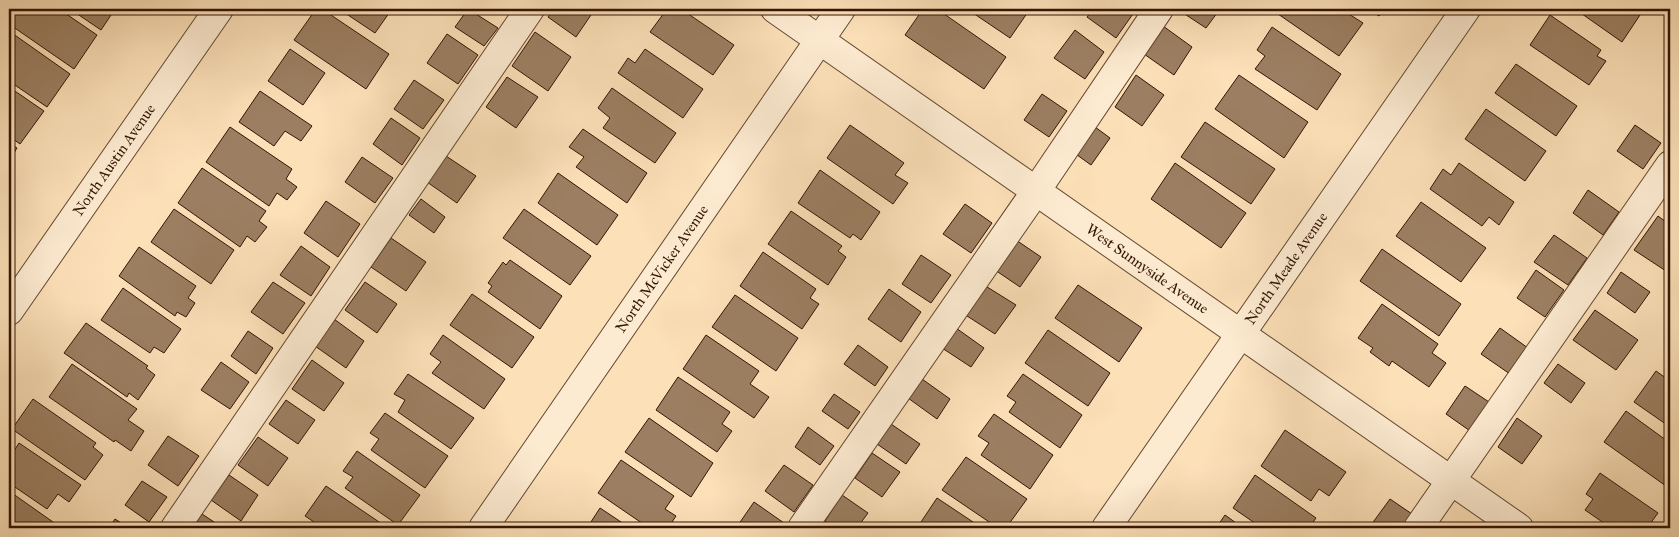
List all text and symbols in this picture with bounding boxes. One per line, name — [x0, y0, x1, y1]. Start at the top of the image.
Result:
street label: North Austin Avenue — [69, 101, 159, 219]
street label: North McVicker Avenue — [612, 201, 712, 336]
street label: North Meade Avenue — [1241, 209, 1331, 328]
street label: West Sunnyside Avenue — [1083, 220, 1212, 318]

